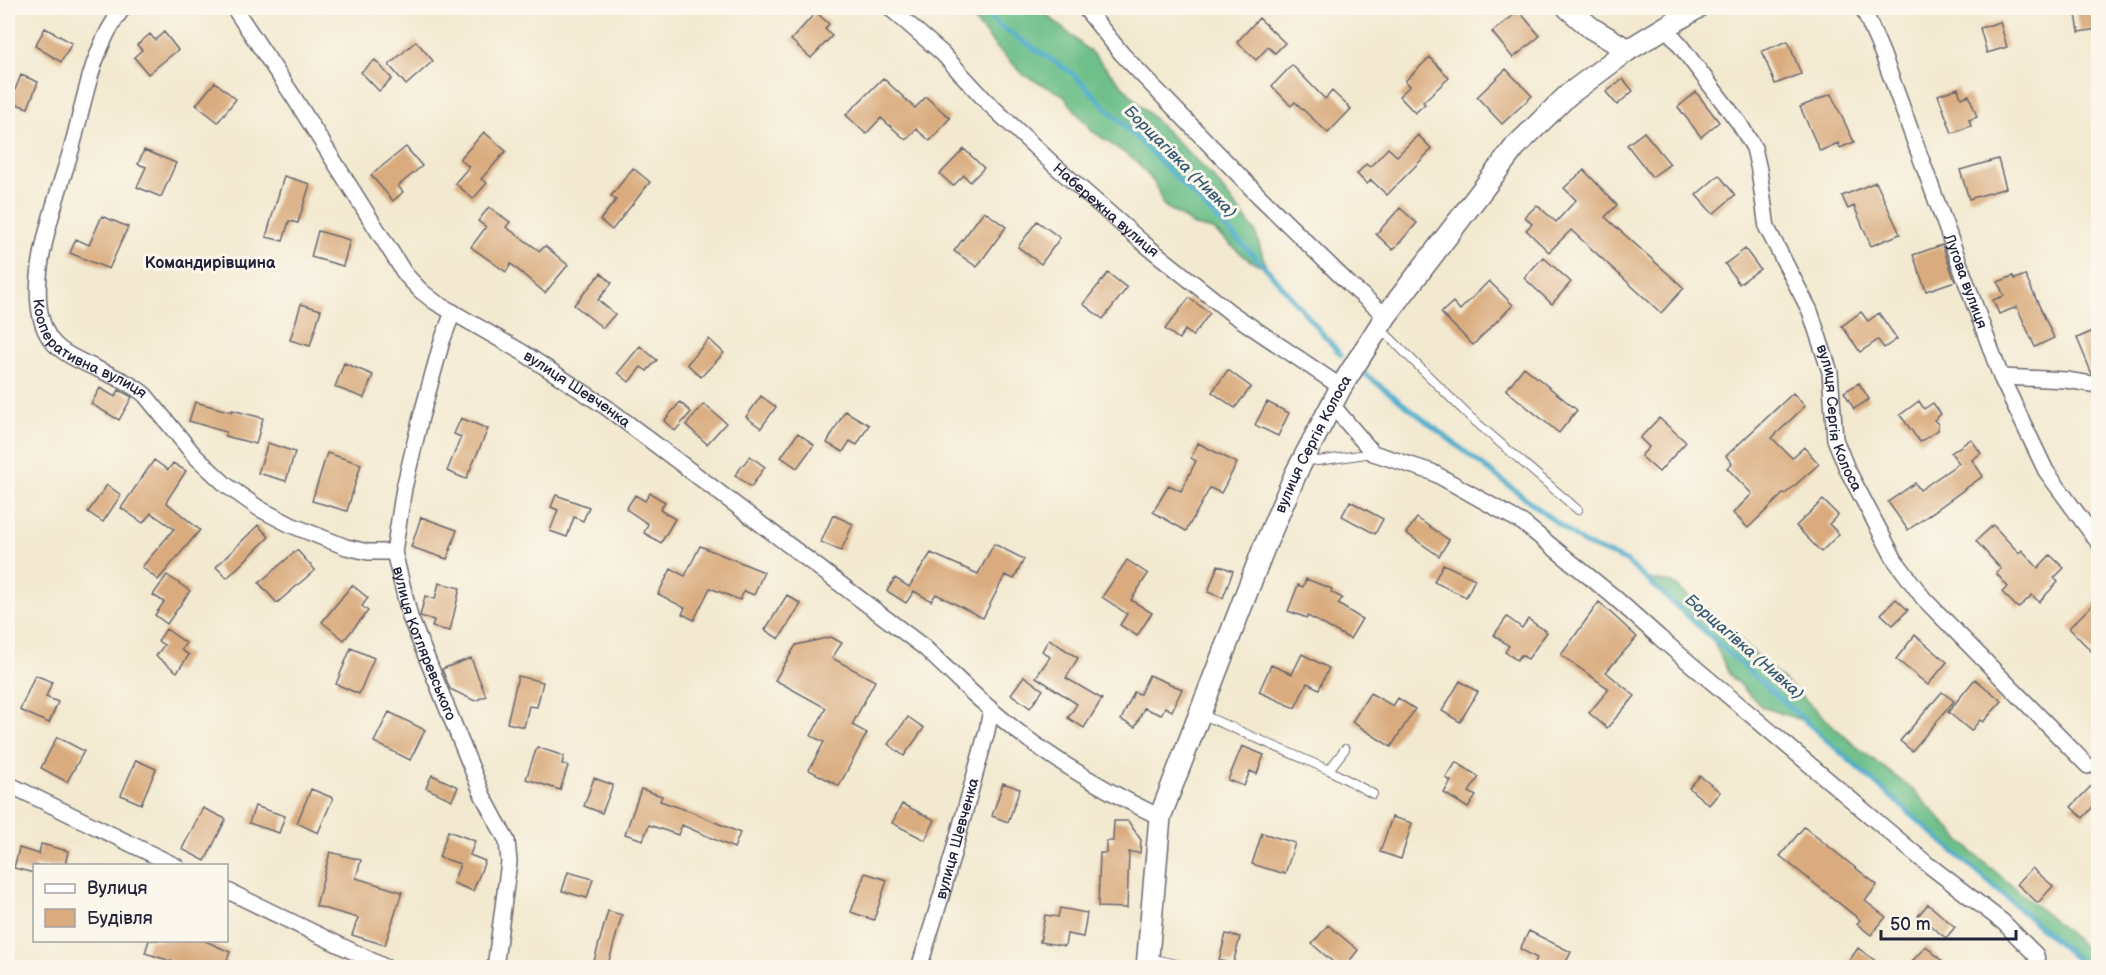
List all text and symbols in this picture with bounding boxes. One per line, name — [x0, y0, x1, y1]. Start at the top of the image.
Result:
water label: Борщагівка (Нивка) — [1120, 102, 1240, 222]
street label: Набережна вулиця — [1049, 159, 1163, 261]
street label: Лугова вулиця — [1940, 230, 1992, 331]
district label: Командирівщина — [145, 254, 276, 273]
street label: Кооперативна вулиця — [29, 298, 151, 402]
street label: вулиця Сергія Колоса — [1812, 342, 1867, 495]
street label: вулиця Шевченка — [520, 346, 634, 432]
street label: вулиця Сергія Колоса — [1271, 371, 1356, 516]
street label: вулиця Котляревського — [388, 564, 461, 723]
water label: Борщагівка (Нивка) — [1681, 590, 1807, 704]
street label: вулиця Шевченка — [931, 776, 983, 901]
legend — [33, 864, 228, 942]
text: Вулиця — [87, 878, 148, 899]
scale bar — [1881, 903, 2016, 941]
text: Будівля — [87, 908, 153, 929]
text: 50 m — [1890, 914, 1931, 935]

